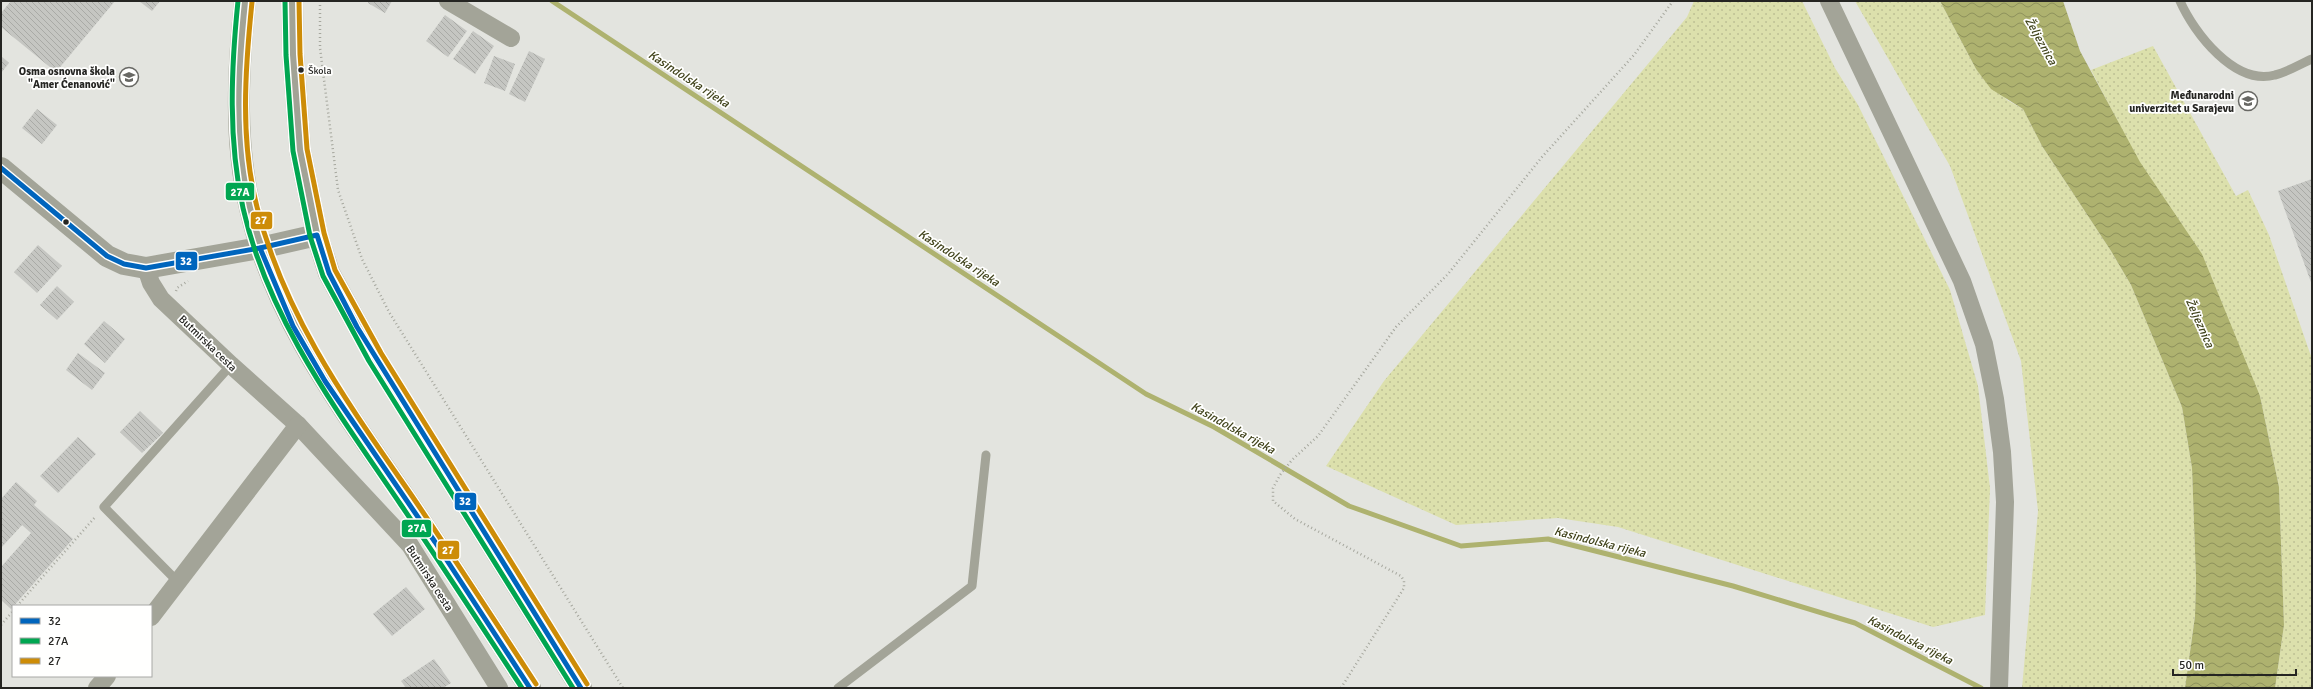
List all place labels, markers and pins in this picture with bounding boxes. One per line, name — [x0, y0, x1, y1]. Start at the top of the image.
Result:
place label: Škola — [308, 64, 332, 77]
place label: Osma osnovna škola "Amer Ćenanović" — [19, 65, 115, 91]
marker: Škola — [296, 65, 306, 75]
school or university icon: Osma osnovna škola "Amer Ćenanović" — [118, 66, 140, 88]
place label: Međunarodni univerzitet u Sarajevu — [2129, 89, 2234, 115]
school or university icon: Međunarodni univerzitet u Sarajevu — [2237, 90, 2259, 112]
unlabelled marker — [61, 217, 71, 227]

